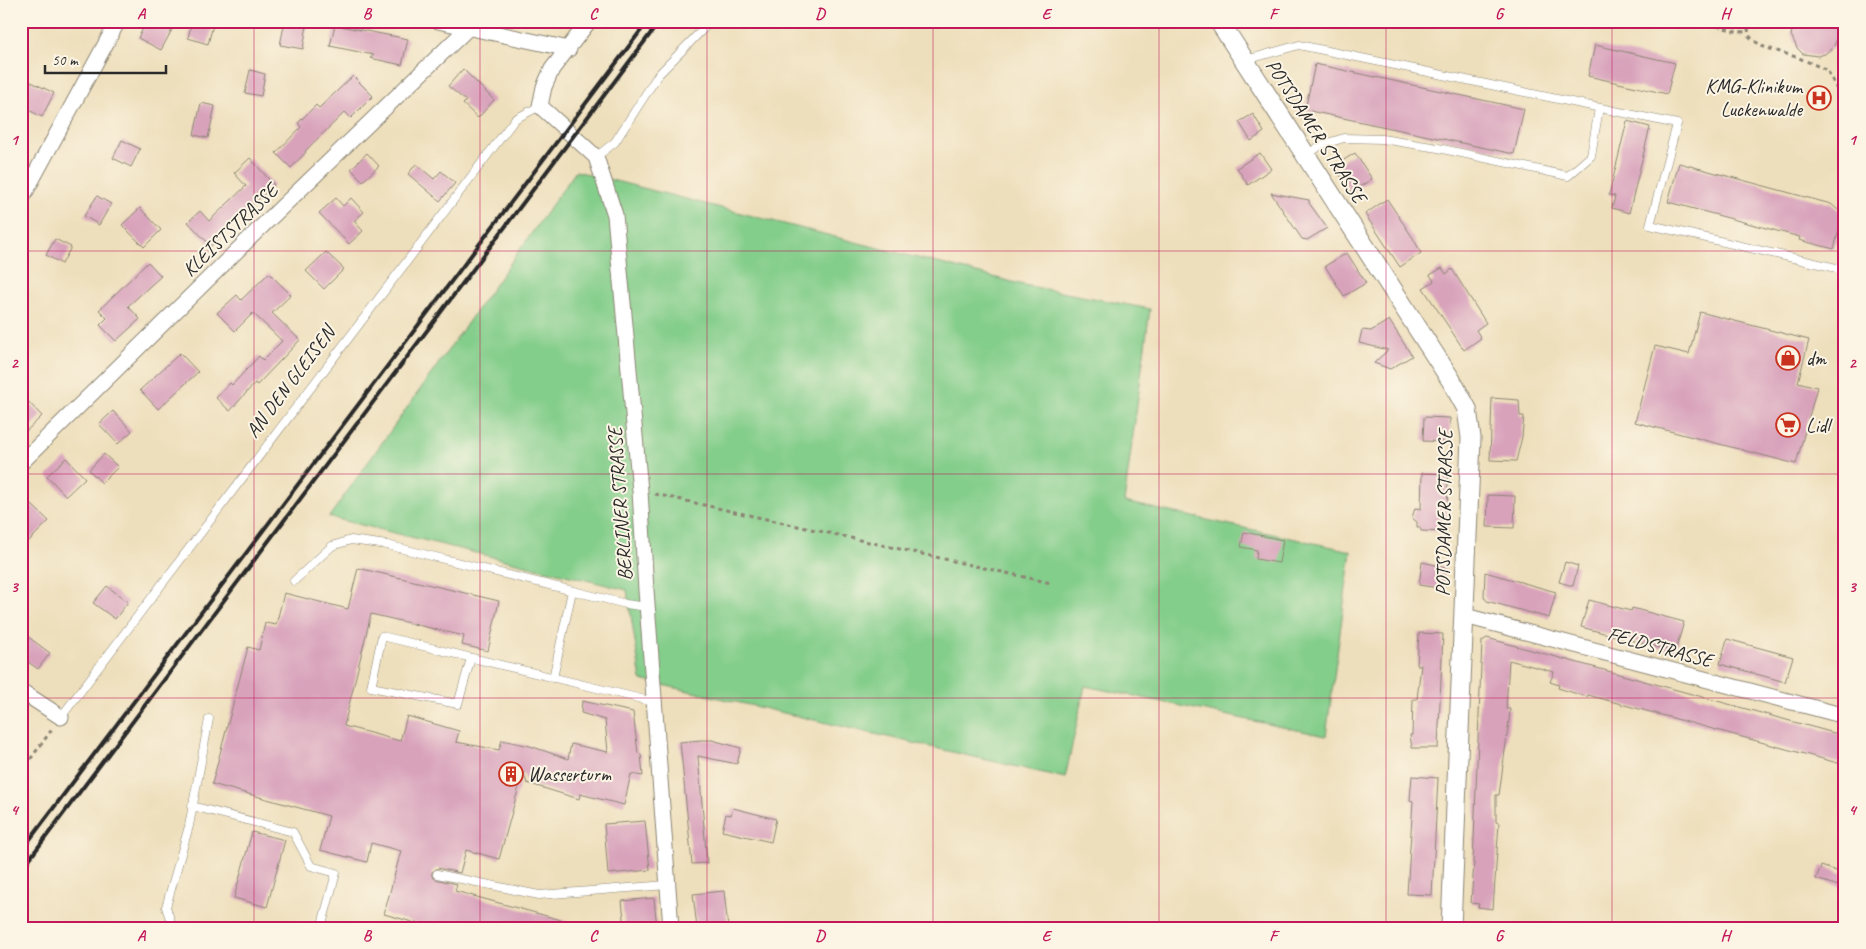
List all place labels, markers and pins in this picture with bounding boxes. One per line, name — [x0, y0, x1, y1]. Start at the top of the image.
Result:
place label: KMG-Klinikum Luckenwalde — [1705, 74, 1804, 122]
hospital icon: KMG-Klinikum Luckenwalde — [1806, 85, 1832, 111]
shop icon: dm — [1775, 345, 1801, 371]
place label: dm — [1806, 346, 1828, 371]
supermarket icon: Lidl — [1775, 412, 1801, 438]
place label: Lidl — [1806, 413, 1833, 438]
building icon: Wasserturm — [498, 761, 524, 787]
place label: Wasserturm — [528, 762, 612, 787]

